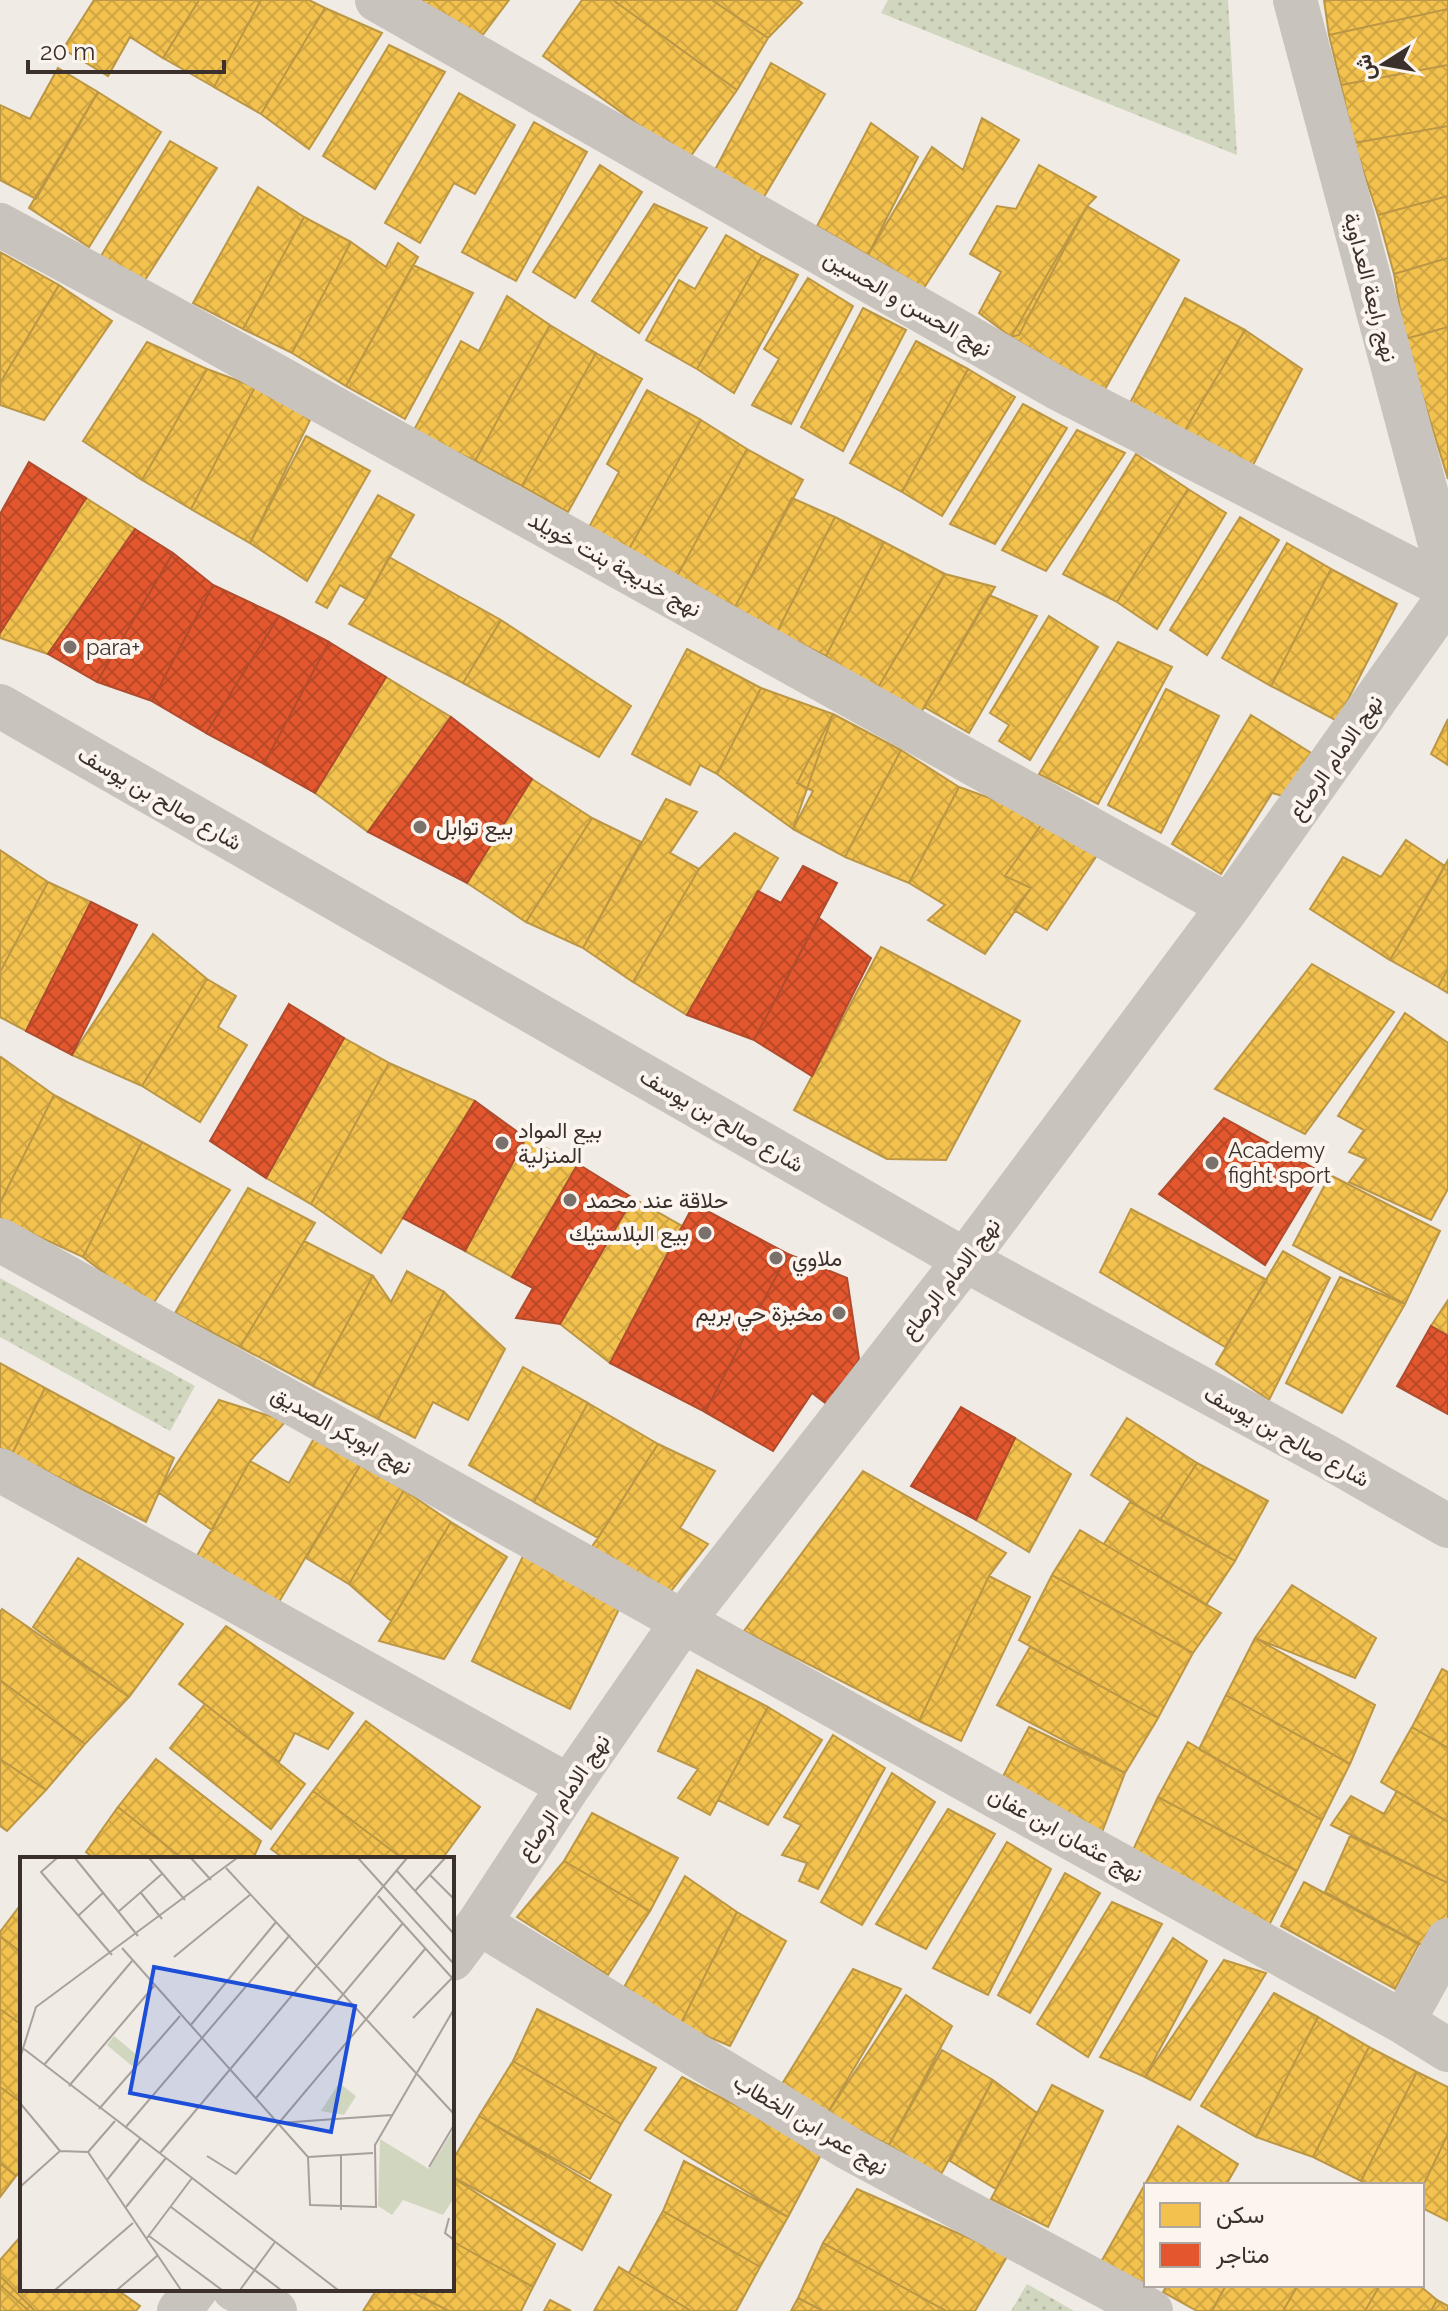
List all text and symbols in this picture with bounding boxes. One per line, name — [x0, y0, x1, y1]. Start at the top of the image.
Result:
scale bar — [28, 24, 224, 74]
north arrow — [1344, 24, 1424, 104]
text: 20 m — [40, 37, 95, 66]
text: ش — [1349, 52, 1381, 83]
street label: نهج رابعة العداوية — [1337, 209, 1403, 365]
street label: نهج الحسن و الحسين — [818, 244, 997, 363]
street label: نهج خديجة بنت خويلد — [523, 506, 706, 624]
place label: para+ — [86, 634, 140, 660]
marker: para+ — [61, 638, 79, 656]
street label: نهج الامام الرصاع — [1282, 689, 1389, 826]
street label: شارع صالح بن يوسف — [73, 741, 246, 857]
place label: بيع توابل — [436, 814, 513, 842]
marker: بيع توابل — [411, 818, 429, 836]
street label: شارع صالح بن يوسف — [635, 1063, 808, 1179]
place label: بيع المواد المنزلية — [518, 1117, 602, 1169]
marker: بيع المواد المنزلية — [493, 1134, 511, 1152]
place label: Academy fight sport — [1228, 1137, 1331, 1188]
marker: Academy fight sport — [1203, 1154, 1221, 1172]
place label: حلاقة عند محمد — [586, 1187, 728, 1213]
marker: حلاقة عند محمد — [561, 1191, 579, 1209]
street label: نهج الامام الرصاع — [895, 1212, 1007, 1345]
place label: بيع البلاستيك — [569, 1220, 689, 1248]
marker: بيع البلاستيك — [696, 1224, 714, 1242]
place label: ملاوي — [792, 1245, 842, 1277]
marker: ملاوي — [767, 1249, 785, 1267]
place label: مخبزة حي بريم — [696, 1300, 823, 1332]
marker: مخبزة حي بريم — [830, 1304, 848, 1322]
street label: شارع صالح بن يوسف — [1199, 1380, 1374, 1494]
street label: نهج ابوبكر الصديق — [266, 1381, 417, 1481]
street label: نهج الامام الرصاع — [511, 1729, 616, 1866]
street label: نهج عثمان ابن عفان — [983, 1781, 1148, 1889]
inset map — [20, 1857, 454, 2291]
street label: نهج عمر ابن الخطاب — [728, 2068, 893, 2182]
legend — [1144, 2183, 1424, 2287]
text: سكن — [1216, 2200, 1265, 2229]
text: متاجر — [1215, 2240, 1270, 2270]

